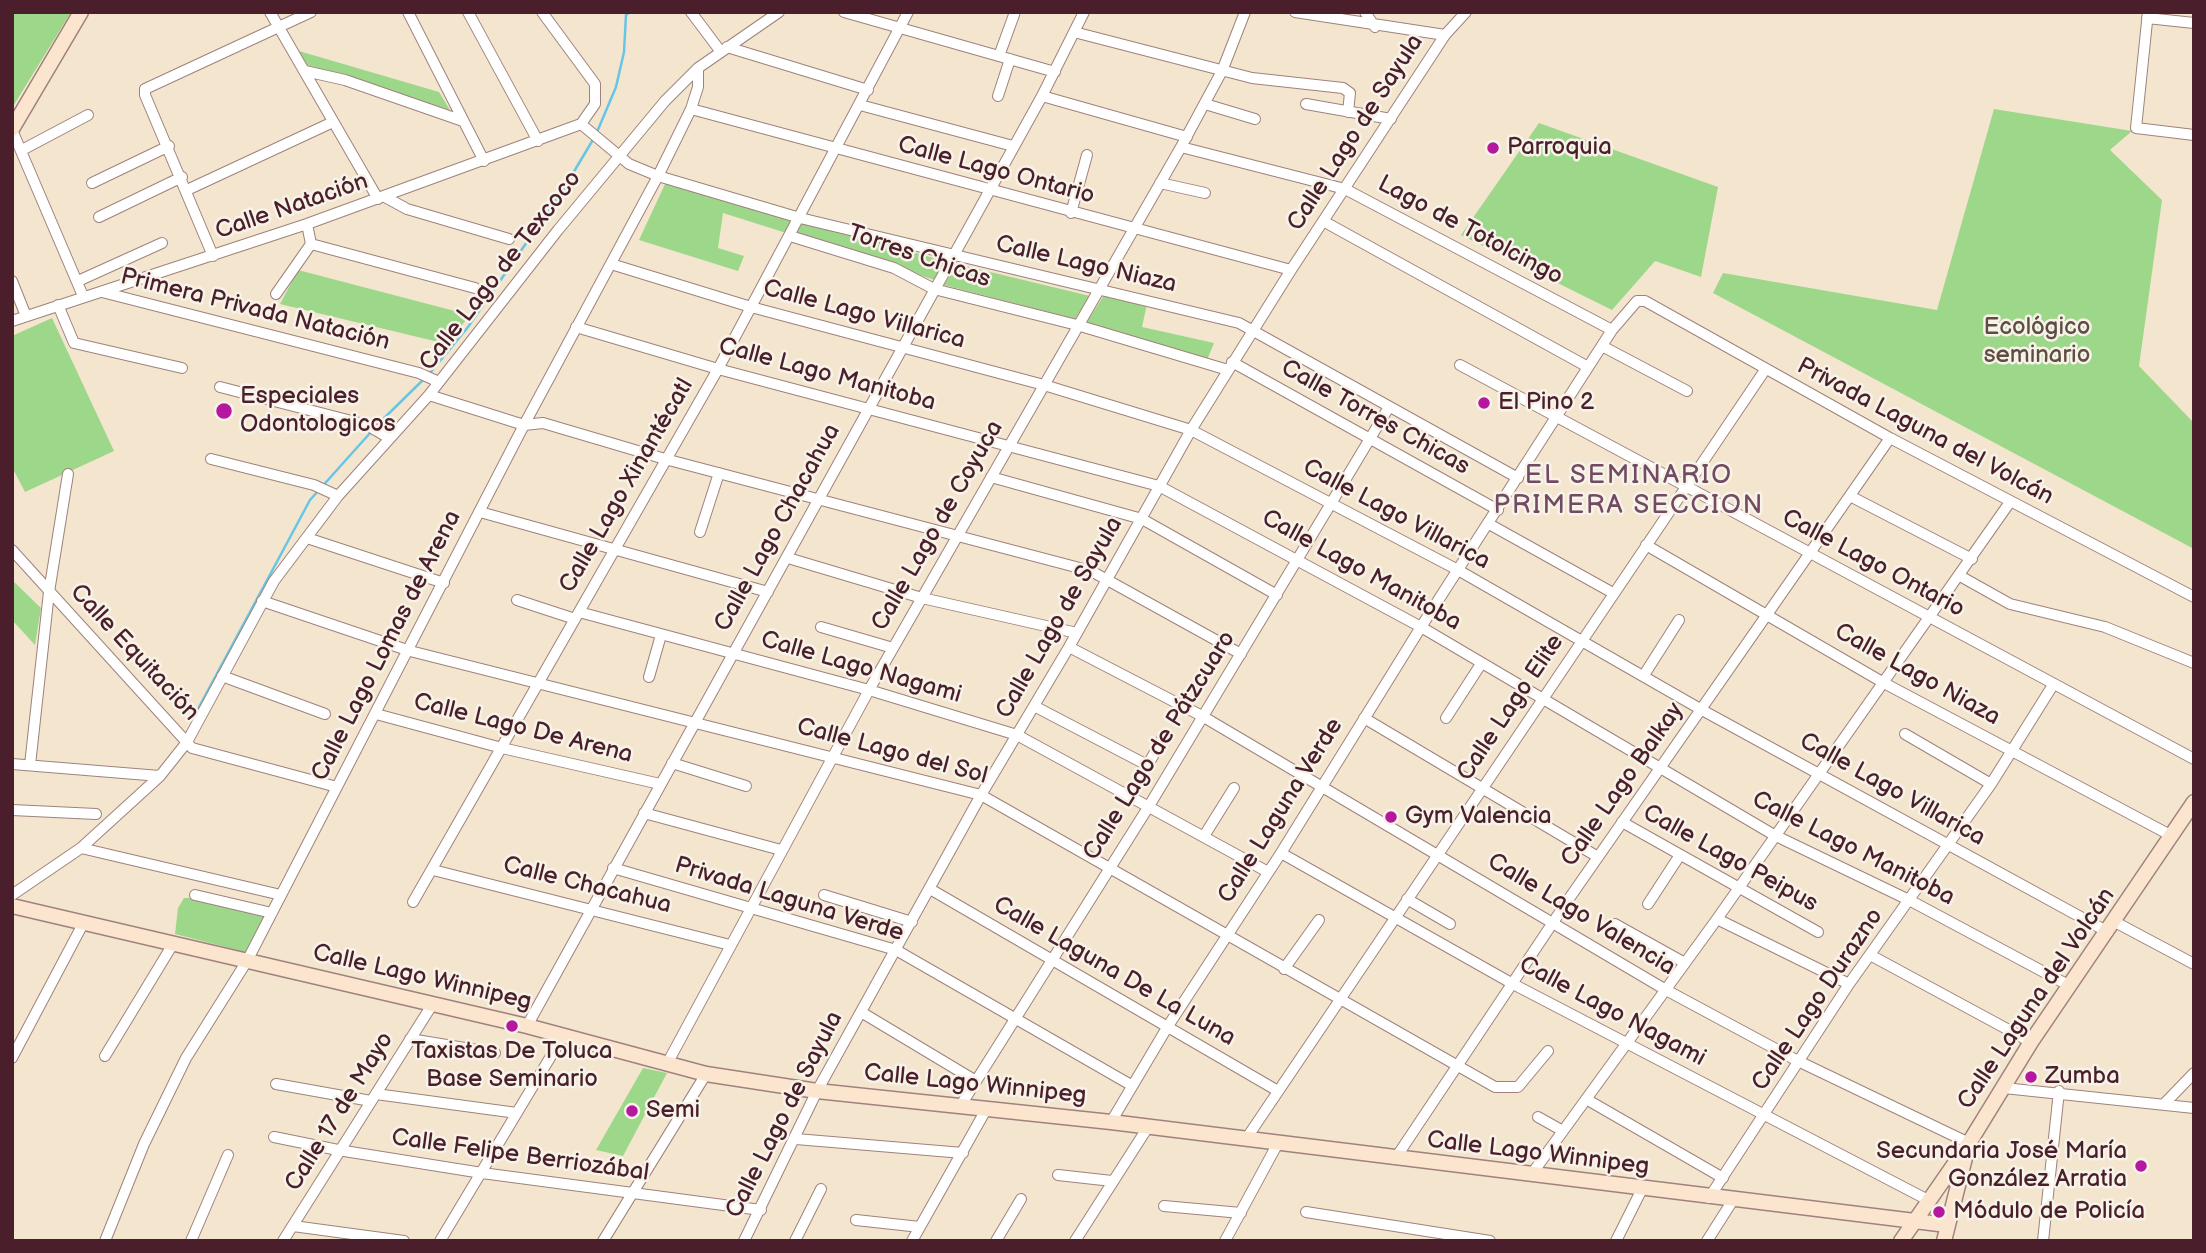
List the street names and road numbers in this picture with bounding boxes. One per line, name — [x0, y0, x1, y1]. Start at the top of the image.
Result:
street label: Calle Lago de Sayula — [1282, 29, 1430, 237]
street label: Calle Lago Ontario — [894, 131, 1098, 211]
street label: Calle Lago de Texcoco — [414, 165, 588, 377]
street label: Calle Natación — [212, 167, 372, 247]
street label: Lago de Totolcingo — [1373, 170, 1567, 292]
street label: Torres Chicas — [844, 219, 994, 295]
street label: Calle Lago Niaza — [993, 230, 1179, 300]
street label: Primera Privada Natación — [117, 263, 393, 357]
street label: Calle Lago Villarica — [760, 274, 968, 356]
street label: Calle Lago Manitoba — [715, 332, 939, 418]
street label: Privada Laguna del Volcán — [1792, 352, 2058, 512]
street label: Calle Torres Chicas — [1276, 354, 1474, 482]
street label: Calle Lago Xinantécatl — [554, 374, 700, 598]
street label: Calle Lago de Coyuca — [866, 416, 1010, 636]
street label: Calle Lago Chacahua — [709, 419, 847, 637]
street label: Calle Lago Villarica — [1298, 454, 1494, 576]
street label: Calle Lago Manitoba — [1256, 504, 1466, 638]
street label: Calle Lago Ontario — [1777, 504, 1969, 624]
street label: Calle Lago Lomas de Arena — [306, 506, 468, 786]
street label: Calle Lago de Sayula — [990, 512, 1130, 724]
street label: Calle Equitación — [63, 579, 205, 727]
street label: Calle Lago Niaza — [1829, 618, 2005, 732]
street label: Calle Lago Nagami — [757, 626, 965, 710]
street label: Calle Lago de Pátzcuaro — [1078, 626, 1242, 866]
street label: Calle Lago Elite — [1451, 629, 1571, 787]
street label: Calle Lago De Arena — [411, 688, 635, 770]
street label: Calle Lago Balkay — [1556, 697, 1690, 873]
street label: Calle Lago del Sol — [794, 713, 990, 791]
street label: Calle Laguna Verde — [1212, 713, 1350, 909]
street label: Calle Lago Villarica — [1794, 727, 1990, 853]
street label: Calle Lago Manitoba — [1747, 785, 1959, 913]
street label: Calle Lago Peipus — [1638, 799, 1822, 919]
street label: Calle Lago Valencia — [1482, 848, 1680, 982]
street label: Calle Chacahua — [500, 851, 674, 921]
street label: Privada Laguna Verde — [671, 851, 907, 949]
street label: Calle Laguna del Volcán — [1952, 883, 2122, 1115]
street label: Calle Laguna De La Luna — [988, 891, 1240, 1053]
street label: Calle Lago Durazno — [1746, 903, 1890, 1097]
street label: Calle Lago Winnipeg — [310, 939, 534, 1017]
street label: Calle Lago Nagami — [1514, 951, 1710, 1073]
street label: Calle Lago de Sayula — [720, 1007, 850, 1223]
street label: Calle 17 de Mayo — [280, 1027, 400, 1197]
street label: Calle Lago Winnipeg — [862, 1059, 1088, 1111]
street label: Calle Felipe Berriozábal — [389, 1124, 651, 1188]
street label: Calle Lago Winnipeg — [1425, 1126, 1651, 1182]

